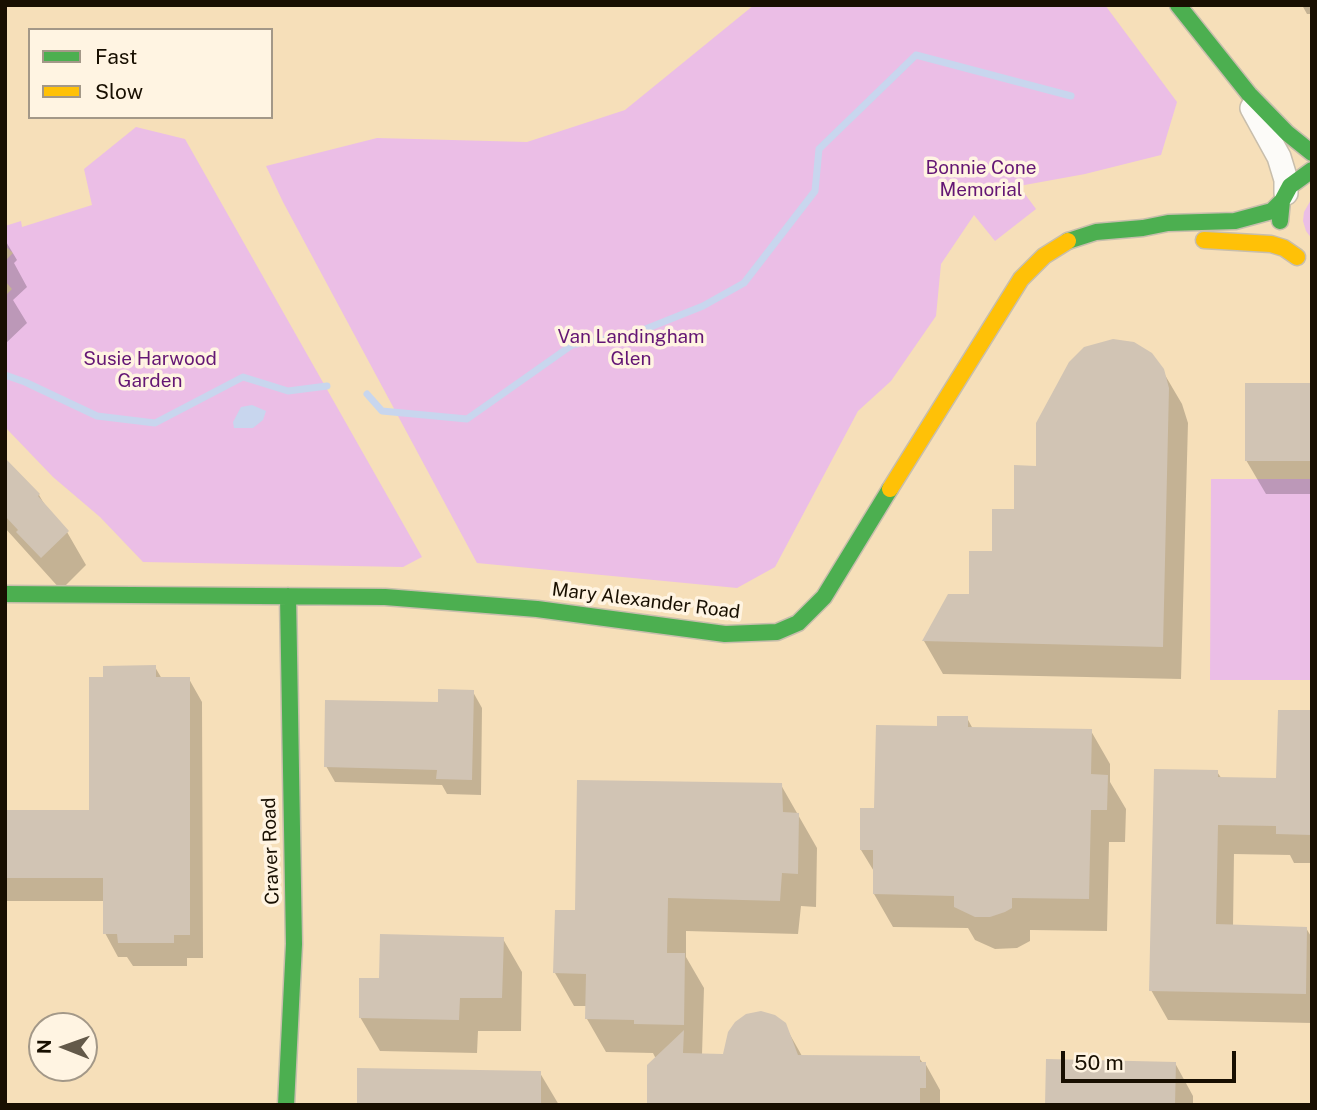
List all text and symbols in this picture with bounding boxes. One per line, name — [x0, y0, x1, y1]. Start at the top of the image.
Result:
legend — [28, 28, 273, 119]
text: Fast — [95, 44, 137, 69]
text: Slow — [95, 79, 143, 104]
park label: Bonnie Cone Memorial — [925, 157, 1037, 201]
park label: Van Landingham Glen — [557, 326, 705, 370]
park label: Susie Harwood Garden — [83, 348, 217, 392]
street label: Mary Alexander Road — [551, 578, 741, 624]
street label: Craver Road — [258, 797, 284, 905]
north arrow — [28, 1012, 98, 1082]
scale bar — [1065, 1036, 1240, 1080]
text: N — [33, 1039, 55, 1054]
text: 50 m — [1074, 1050, 1124, 1075]

